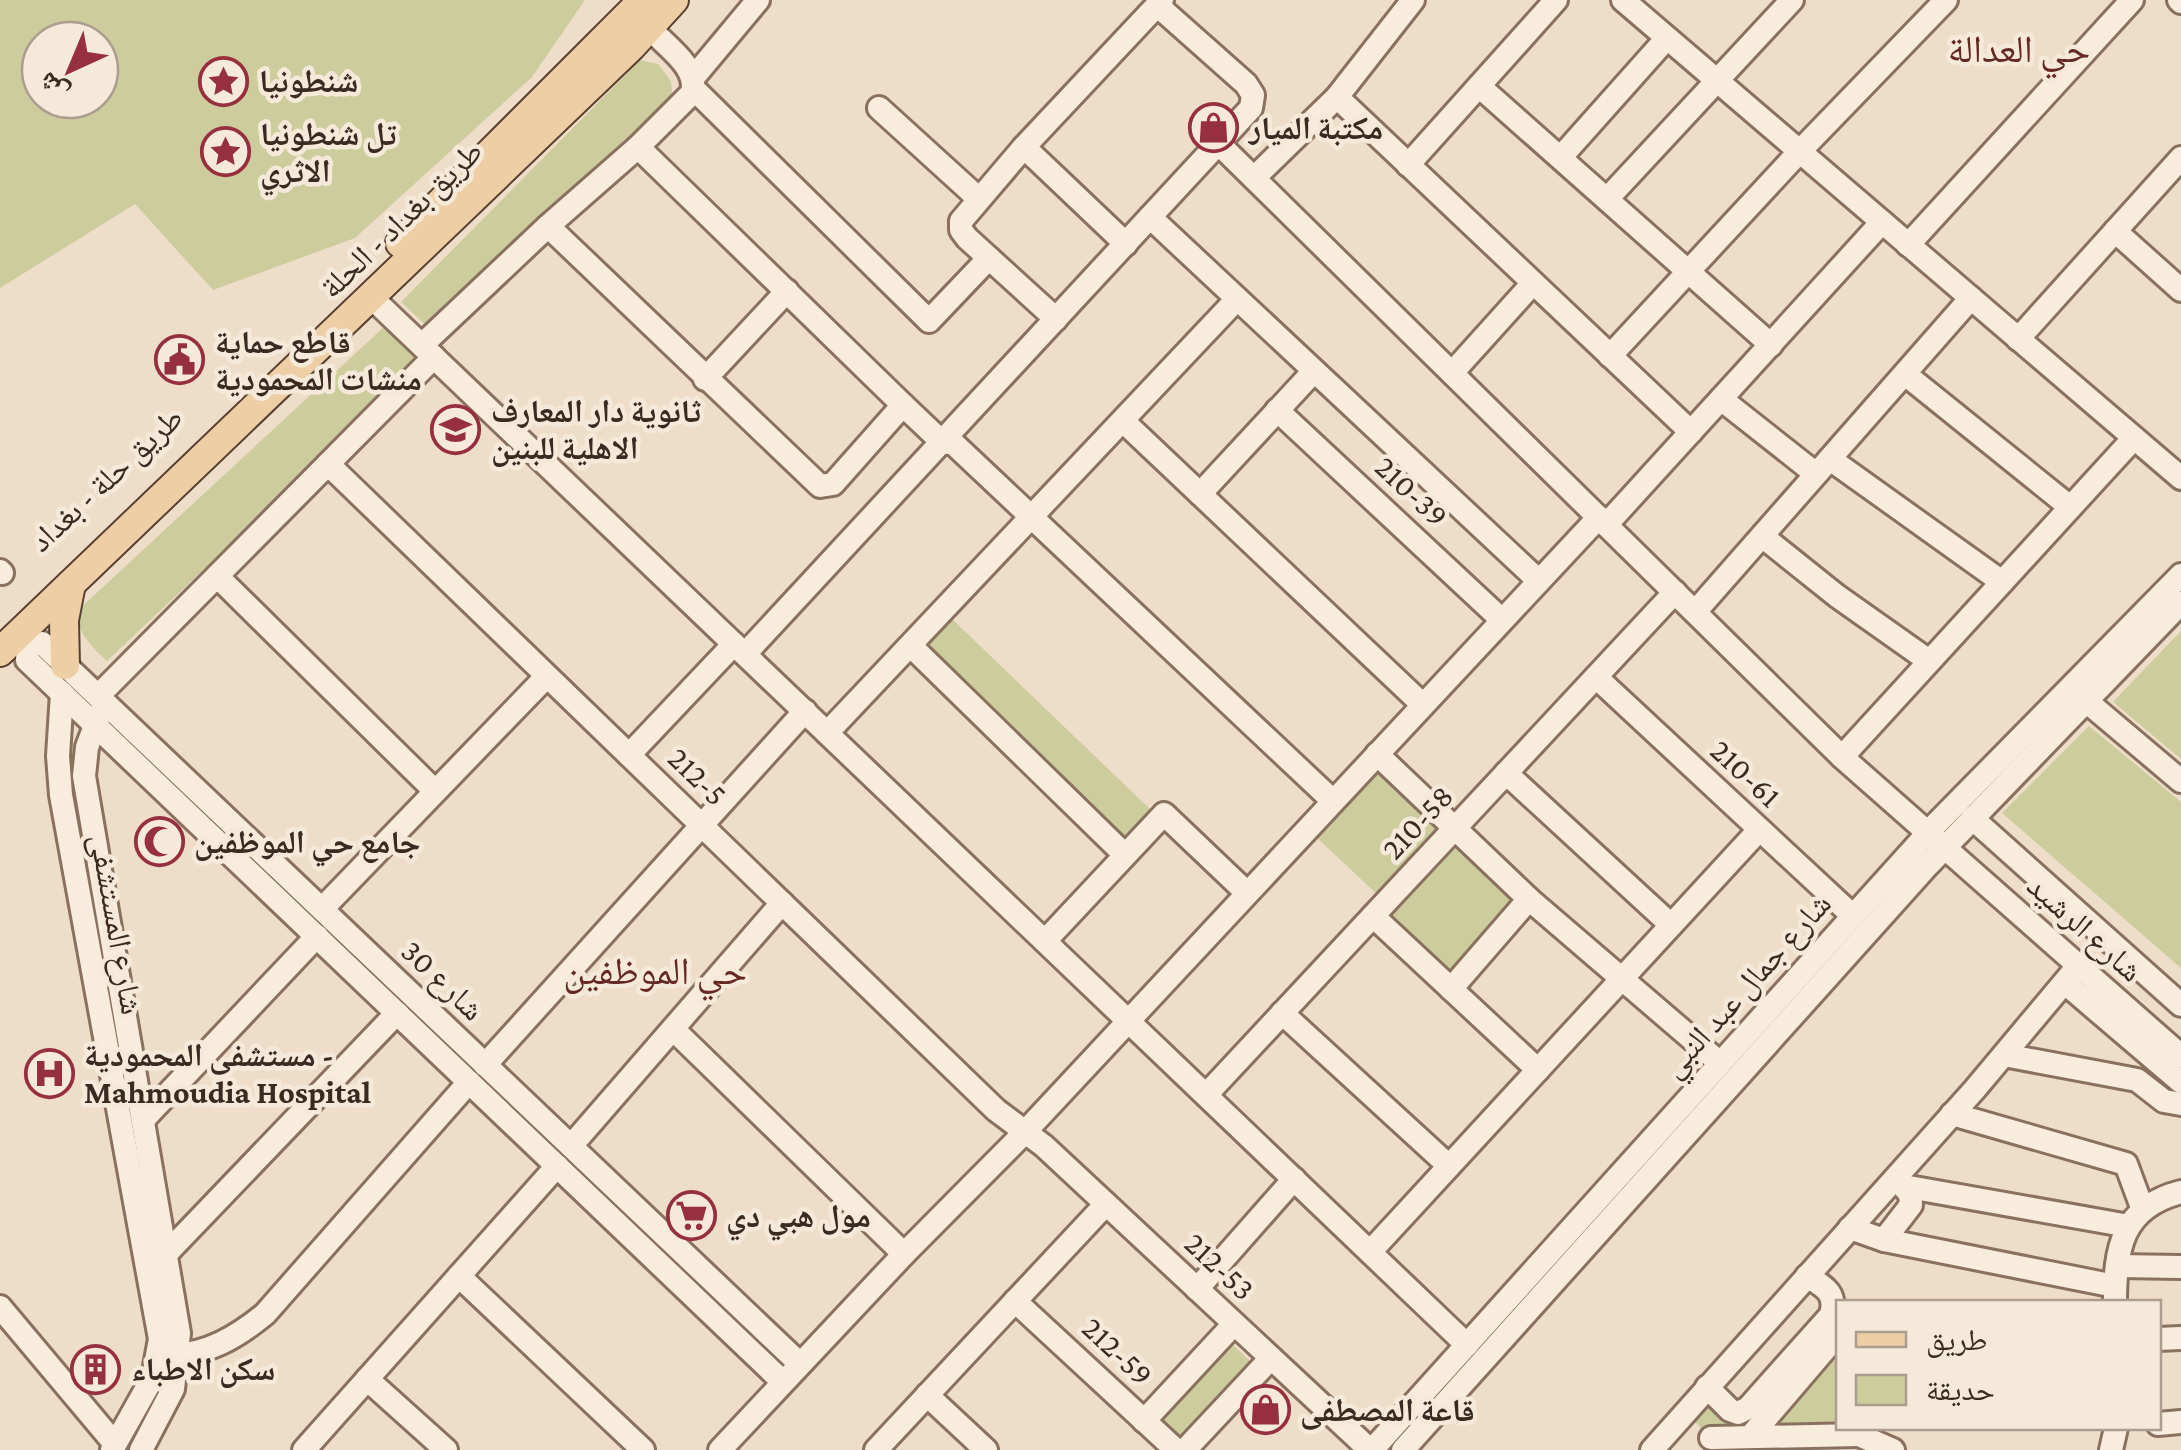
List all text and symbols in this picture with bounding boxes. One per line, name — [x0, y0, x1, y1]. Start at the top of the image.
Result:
north arrow — [20, 20, 120, 120]
district label: حي العدالة — [1948, 28, 2090, 79]
place icon: شنطونيا — [198, 55, 250, 107]
place label: شنطونيا — [259, 63, 359, 99]
text: ش — [32, 65, 75, 109]
shop icon: مكتبة الميار — [1188, 102, 1240, 154]
place label: مكتبة الميار — [1247, 110, 1383, 146]
place label: تل شنطونيا الاثري — [260, 116, 397, 196]
place icon: تل شنطونيا الاثري — [199, 126, 251, 178]
street label: طريق بغداد - الحلة — [312, 133, 491, 307]
place label: قاطع حماية منشات المحمودية — [215, 324, 422, 397]
public building icon: قاطع حماية منشات المحمودية — [154, 334, 206, 386]
place label: ثانوية دار المعارف الاهلية للبنين — [491, 393, 701, 467]
street label: طريق حلة - بغداد — [22, 399, 191, 560]
school or university icon: ثانوية دار المعارف الاهلية للبنين — [430, 403, 482, 455]
street label: 210-39 — [1368, 448, 1456, 534]
street label: 210-61 — [1704, 732, 1788, 814]
street label: 212-5 — [661, 740, 735, 812]
street label: 210-58 — [1374, 778, 1460, 866]
mosque icon: جامع حي الموظفين — [133, 816, 185, 868]
place label: جامع حي الموظفين — [194, 824, 420, 867]
street label: شارع المستشفى — [81, 831, 151, 1017]
street label: شارع الرشيد — [2019, 867, 2150, 990]
street label: شارع جمال عبد النبي — [1654, 886, 1843, 1089]
street label: شارع 30 — [393, 932, 492, 1029]
district label: حي الموظفين — [563, 950, 747, 1001]
place label: مستشفى المحمودية - Mahmoudia Hospital — [84, 1037, 371, 1110]
hospital icon: مستشفى المحمودية - Mahmoudia Hospital — [23, 1047, 75, 1099]
supermarket icon: مول هبي دي — [665, 1190, 717, 1242]
place label: مول هبي دي — [726, 1198, 871, 1241]
street label: 212-53 — [1178, 1225, 1262, 1307]
legend — [1836, 1300, 2161, 1430]
street label: 212-59 — [1075, 1309, 1161, 1393]
text: طريق — [1926, 1323, 1987, 1358]
building icon: سكن الاطباء — [70, 1343, 122, 1395]
place label: سكن الاطباء — [131, 1351, 275, 1388]
text: حديقة — [1926, 1373, 1995, 1407]
shop icon: قاعة المصطفى — [1239, 1384, 1291, 1436]
place label: قاعة المصطفى — [1300, 1392, 1475, 1430]

